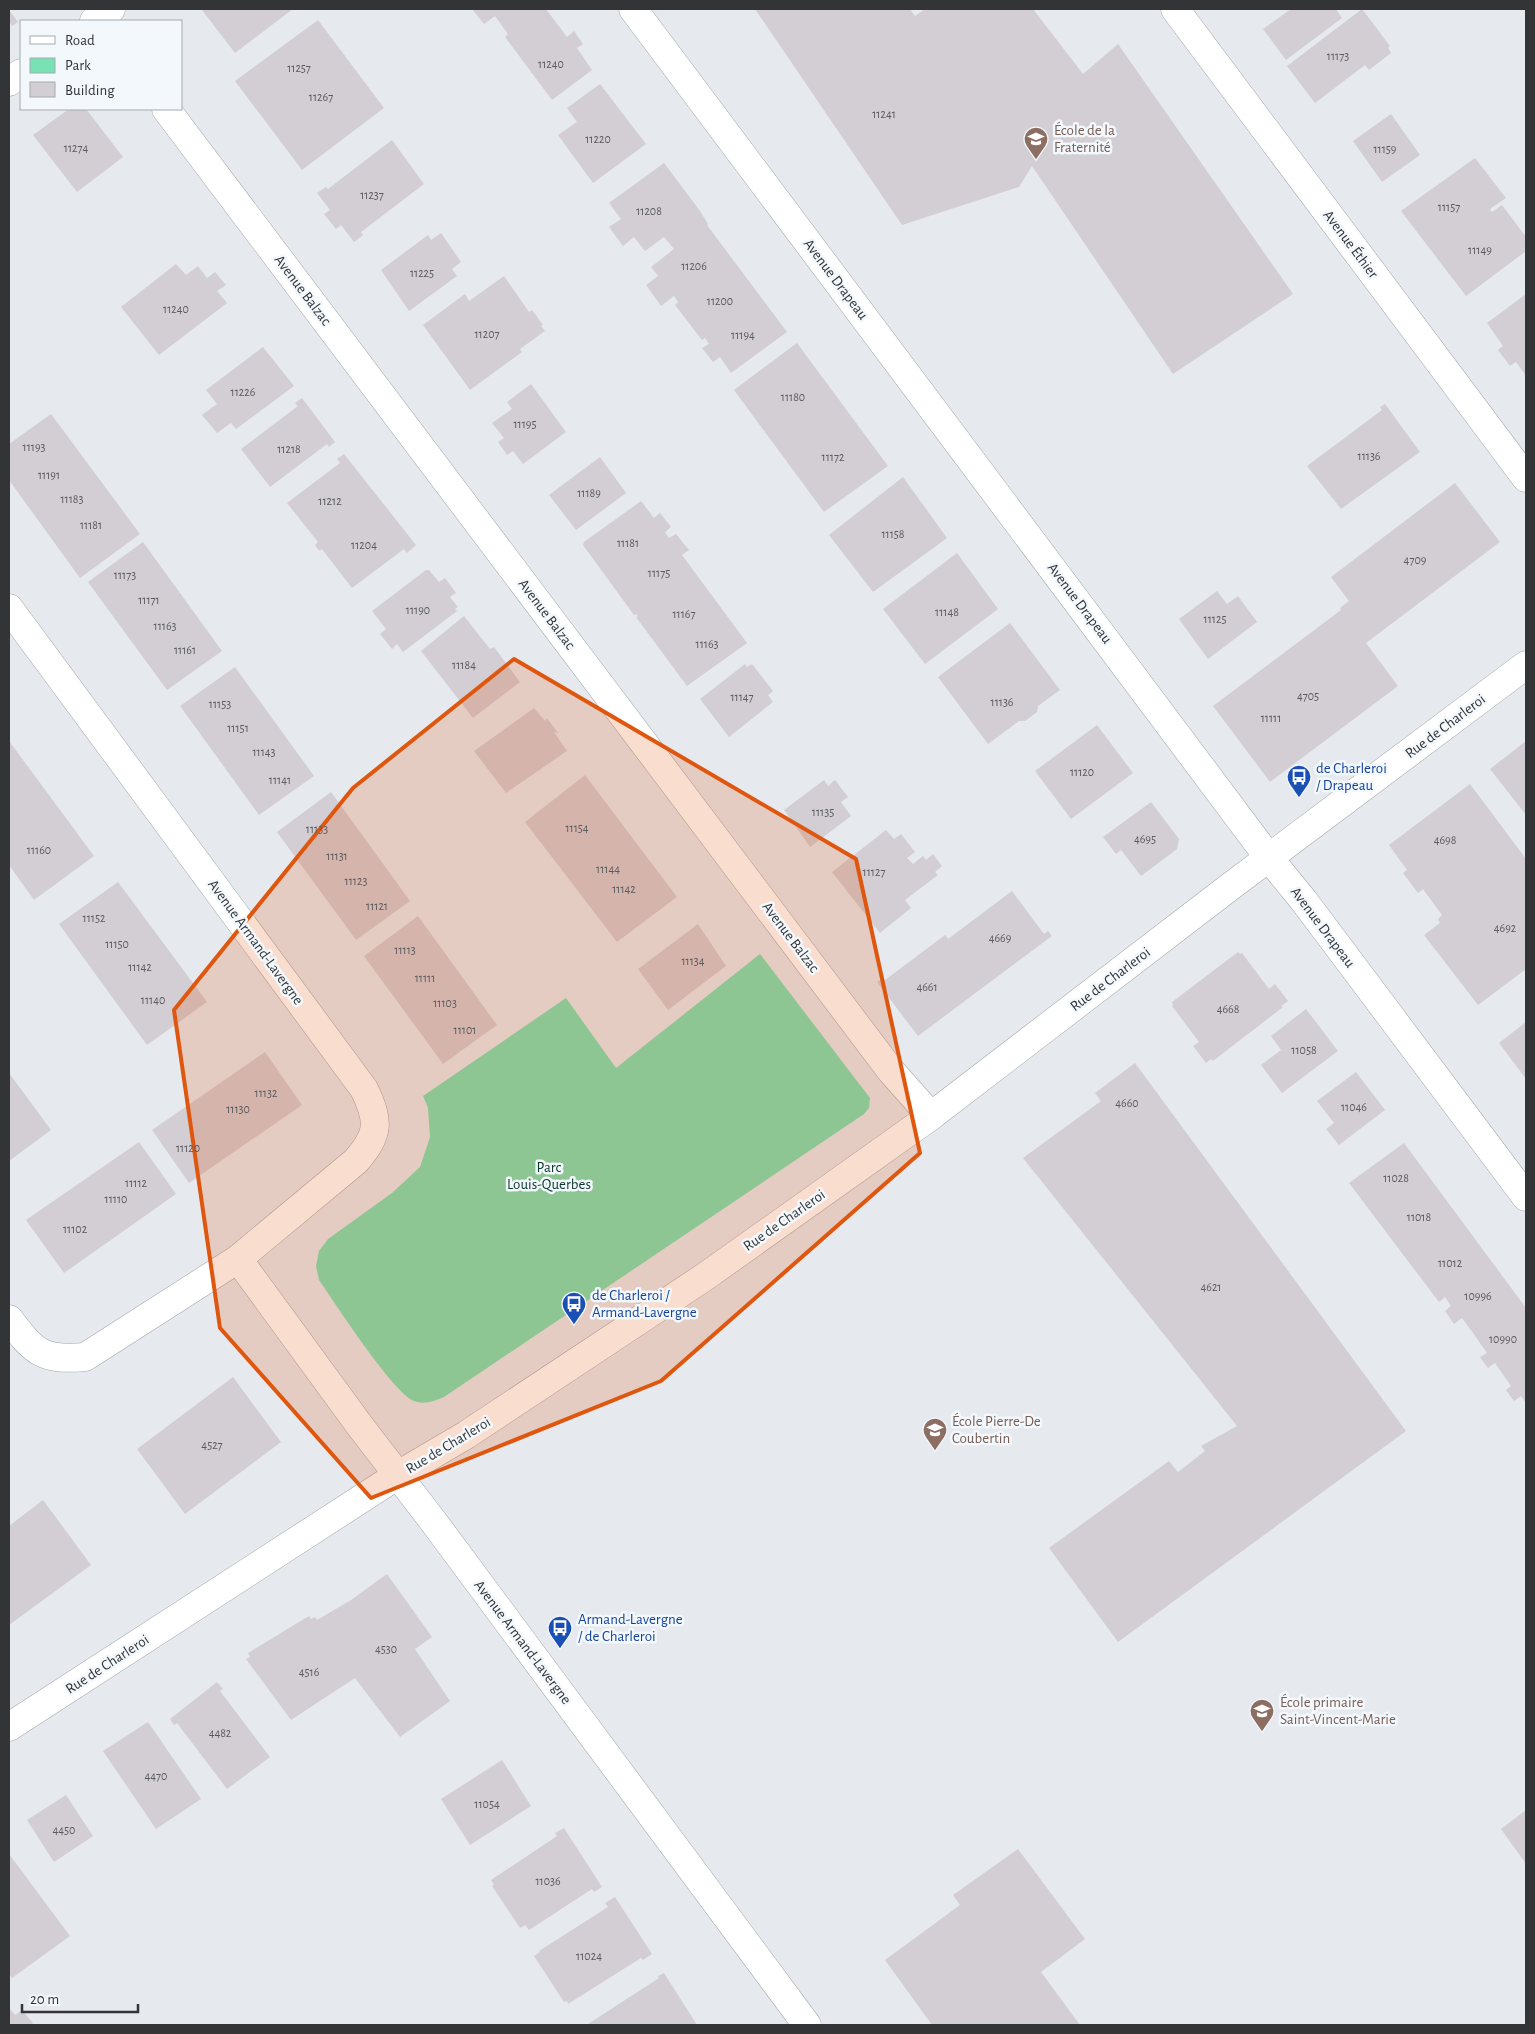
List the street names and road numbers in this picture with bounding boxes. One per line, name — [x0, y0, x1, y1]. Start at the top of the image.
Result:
street label: Avenue Éthier — [1320, 206, 1383, 281]
street label: Avenue Drapeau — [801, 236, 871, 323]
street label: Avenue Balzac — [271, 252, 334, 328]
street label: Avenue Drapeau — [1045, 560, 1115, 647]
street label: Avenue Balzac — [515, 576, 578, 652]
street label: Rue de Charleroi — [1402, 692, 1488, 761]
street label: Avenue Armand-Lavergne — [205, 877, 306, 1008]
street label: Avenue Drapeau — [1288, 884, 1358, 971]
street label: Avenue Balzac — [759, 899, 822, 975]
street label: Rue de Charleroi — [1067, 945, 1153, 1014]
street label: Rue de Charleroi — [741, 1187, 828, 1254]
street label: Rue de Charleroi — [403, 1414, 493, 1477]
street label: Avenue Armand-Lavergne — [471, 1578, 574, 1707]
street label: Rue de Charleroi — [63, 1632, 152, 1697]

